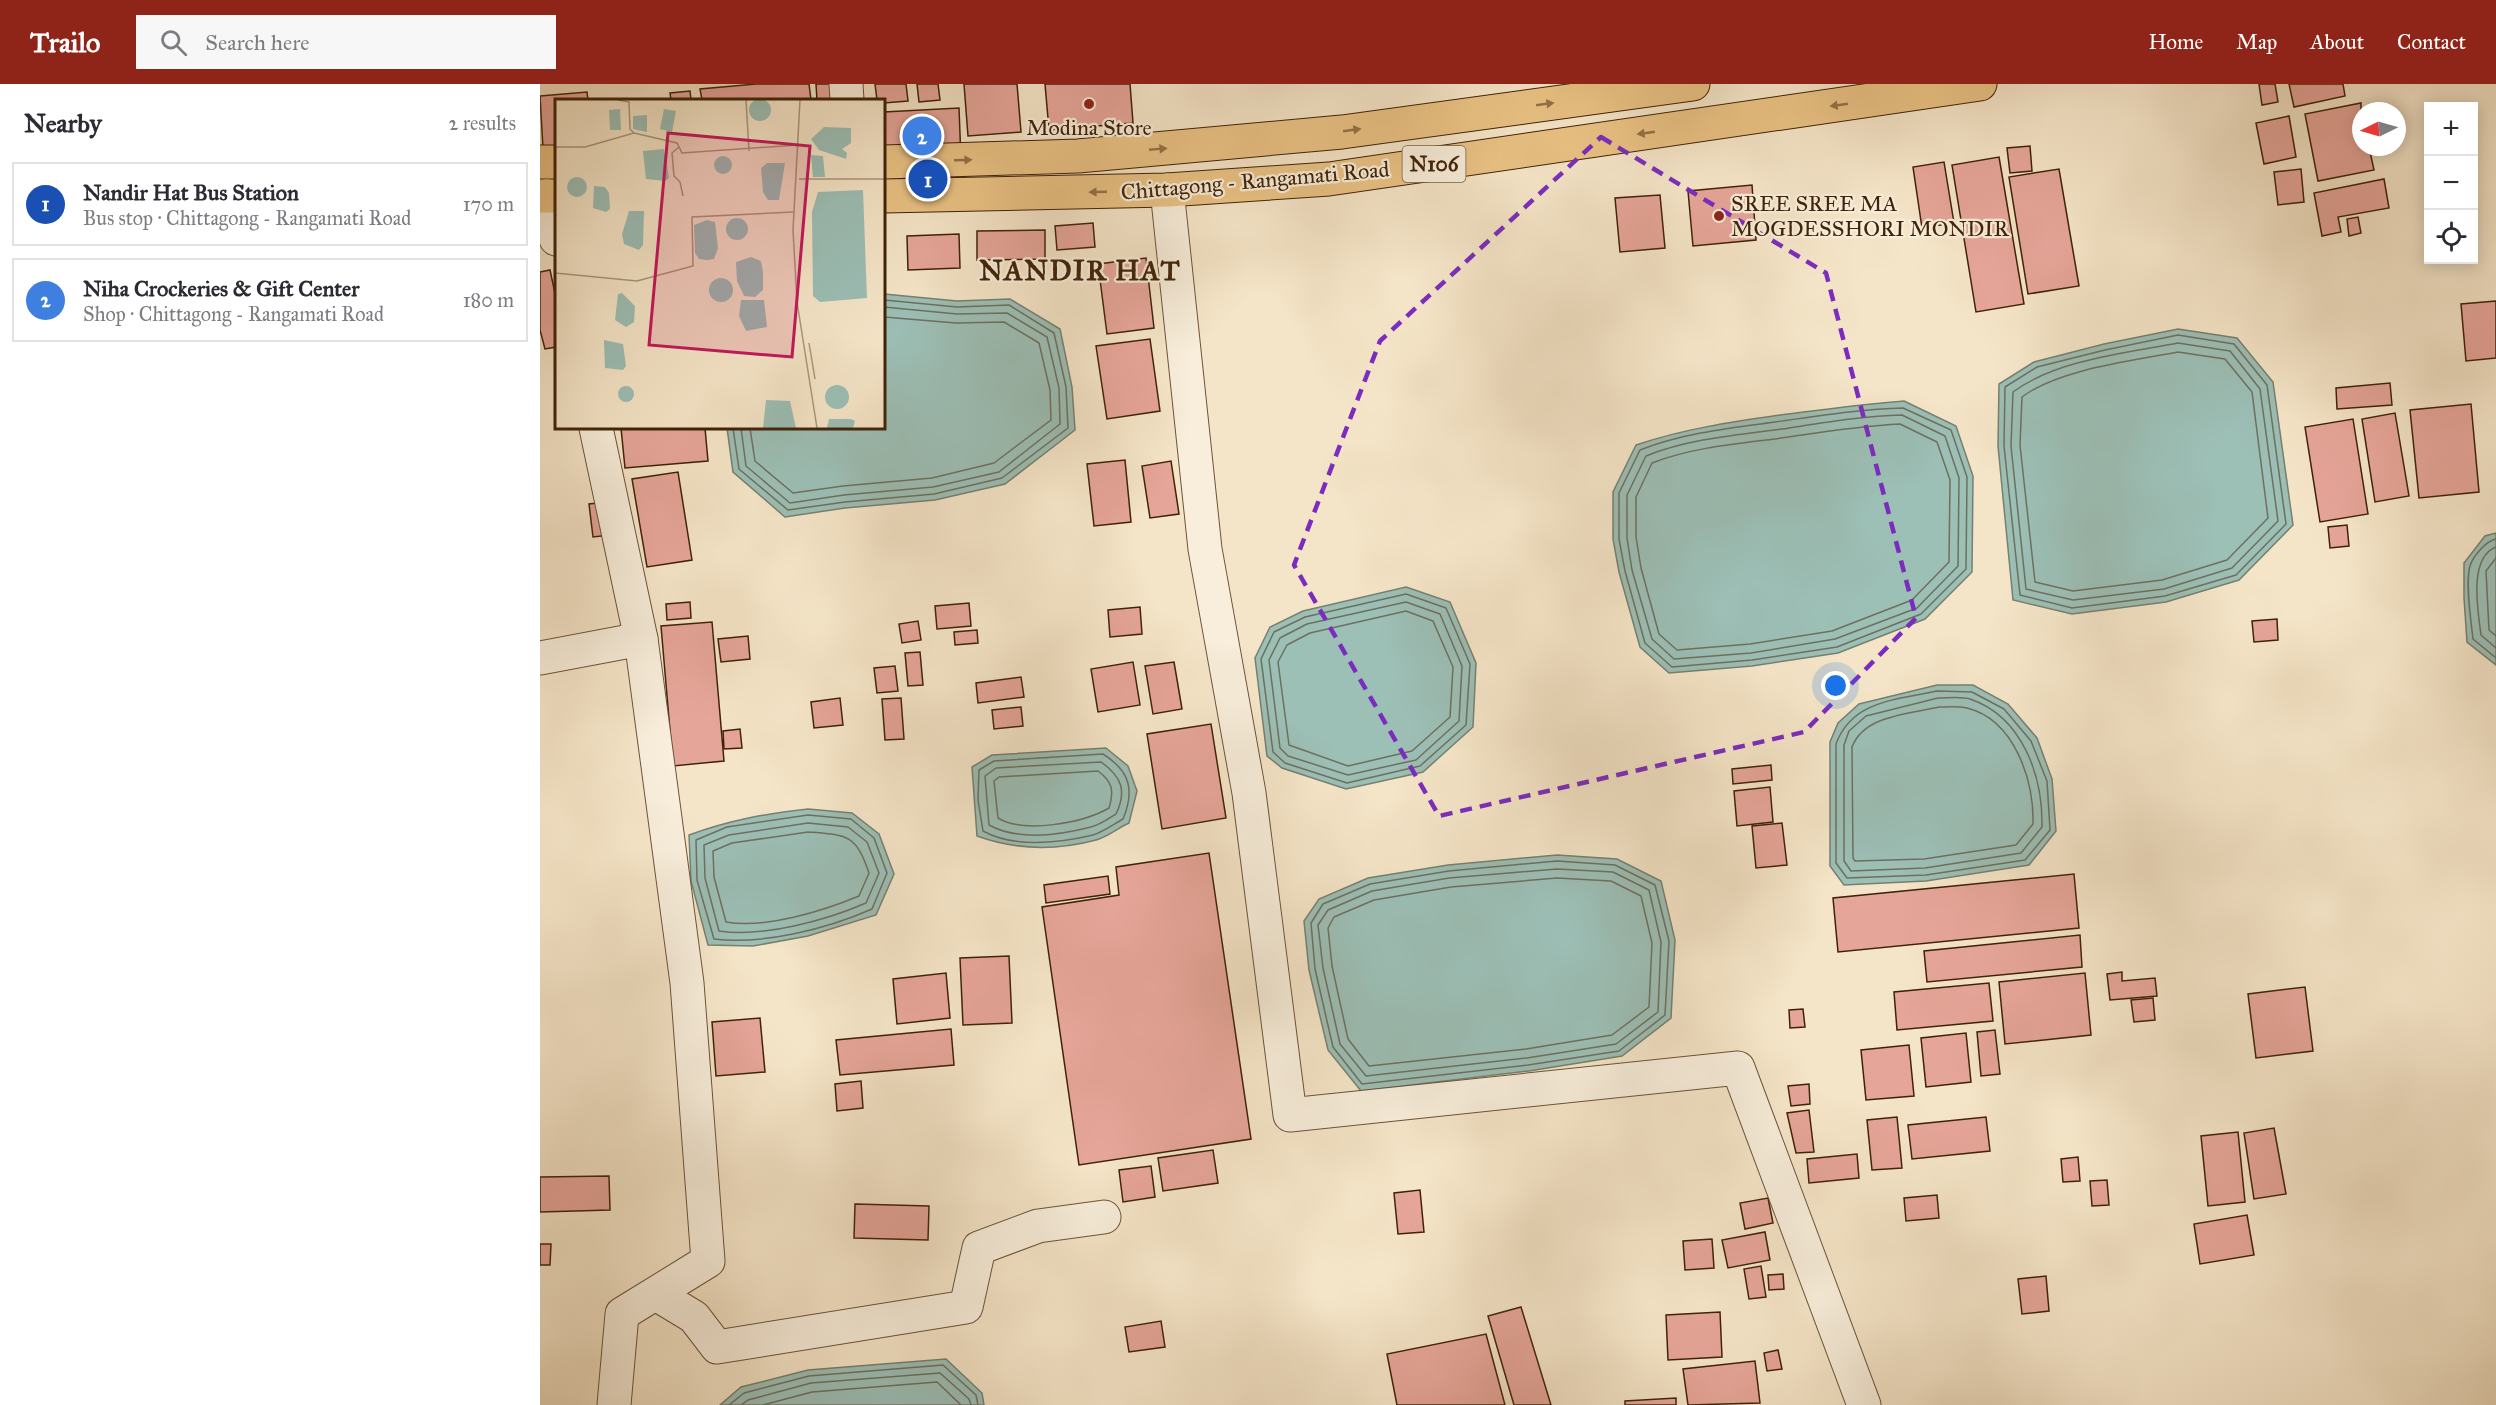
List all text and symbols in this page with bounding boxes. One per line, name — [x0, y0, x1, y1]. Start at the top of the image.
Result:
search box — [136, 15, 556, 69]
text: Trailo — [30, 25, 100, 60]
icon: search — [157, 26, 190, 59]
text: Search here — [205, 29, 309, 56]
text: Home — [2148, 29, 2203, 55]
text: Map — [2236, 29, 2277, 55]
text: About — [2310, 29, 2364, 55]
text: Contact — [2397, 29, 2466, 55]
marker: Modina Store — [1082, 97, 1096, 111]
inset map — [555, 99, 885, 429]
one-way arrow — [1536, 100, 1555, 109]
one-way arrow — [1829, 100, 1848, 109]
north arrow — [2352, 102, 2406, 156]
map controls — [2424, 102, 2478, 264]
button: + — [2424, 102, 2478, 156]
text: Nearby — [24, 107, 102, 139]
text: 2 results — [448, 111, 516, 135]
pin: 2 — [902, 113, 941, 158]
place label: Modina Store — [1026, 114, 1152, 141]
one-way arrow — [1342, 126, 1361, 135]
one-way arrow — [1636, 128, 1655, 137]
one-way arrow — [1148, 144, 1167, 154]
road number: N106 — [1402, 146, 1466, 182]
one-way arrow — [953, 155, 972, 164]
street label: Chittagong - Rangamati Road — [1120, 155, 1391, 206]
pin: 1 — [908, 156, 948, 202]
button: − — [2424, 156, 2478, 210]
text: Nandir Hat Bus Station — [83, 179, 299, 206]
one-way arrow — [1088, 187, 1107, 197]
place label: SREE SREE MA MOGDESSHORI MONDIR — [1731, 190, 2009, 242]
text: 1 — [42, 192, 49, 216]
text: 170 m — [463, 192, 514, 216]
text: Bus stop · Chittagong - Rangamati Road — [83, 206, 411, 230]
marker: SREE SREE MA MOGDESSHORI MONDIR — [1712, 209, 1726, 223]
button: locate — [2424, 210, 2478, 264]
district label: NANDIR HAT — [979, 253, 1181, 288]
text: Niha Crockeries & Gift Center — [83, 275, 359, 302]
text: 2 — [41, 288, 50, 312]
text: 180 m — [463, 288, 514, 312]
text: Shop · Chittagong - Rangamati Road — [83, 302, 384, 326]
your location — [1821, 671, 1850, 700]

